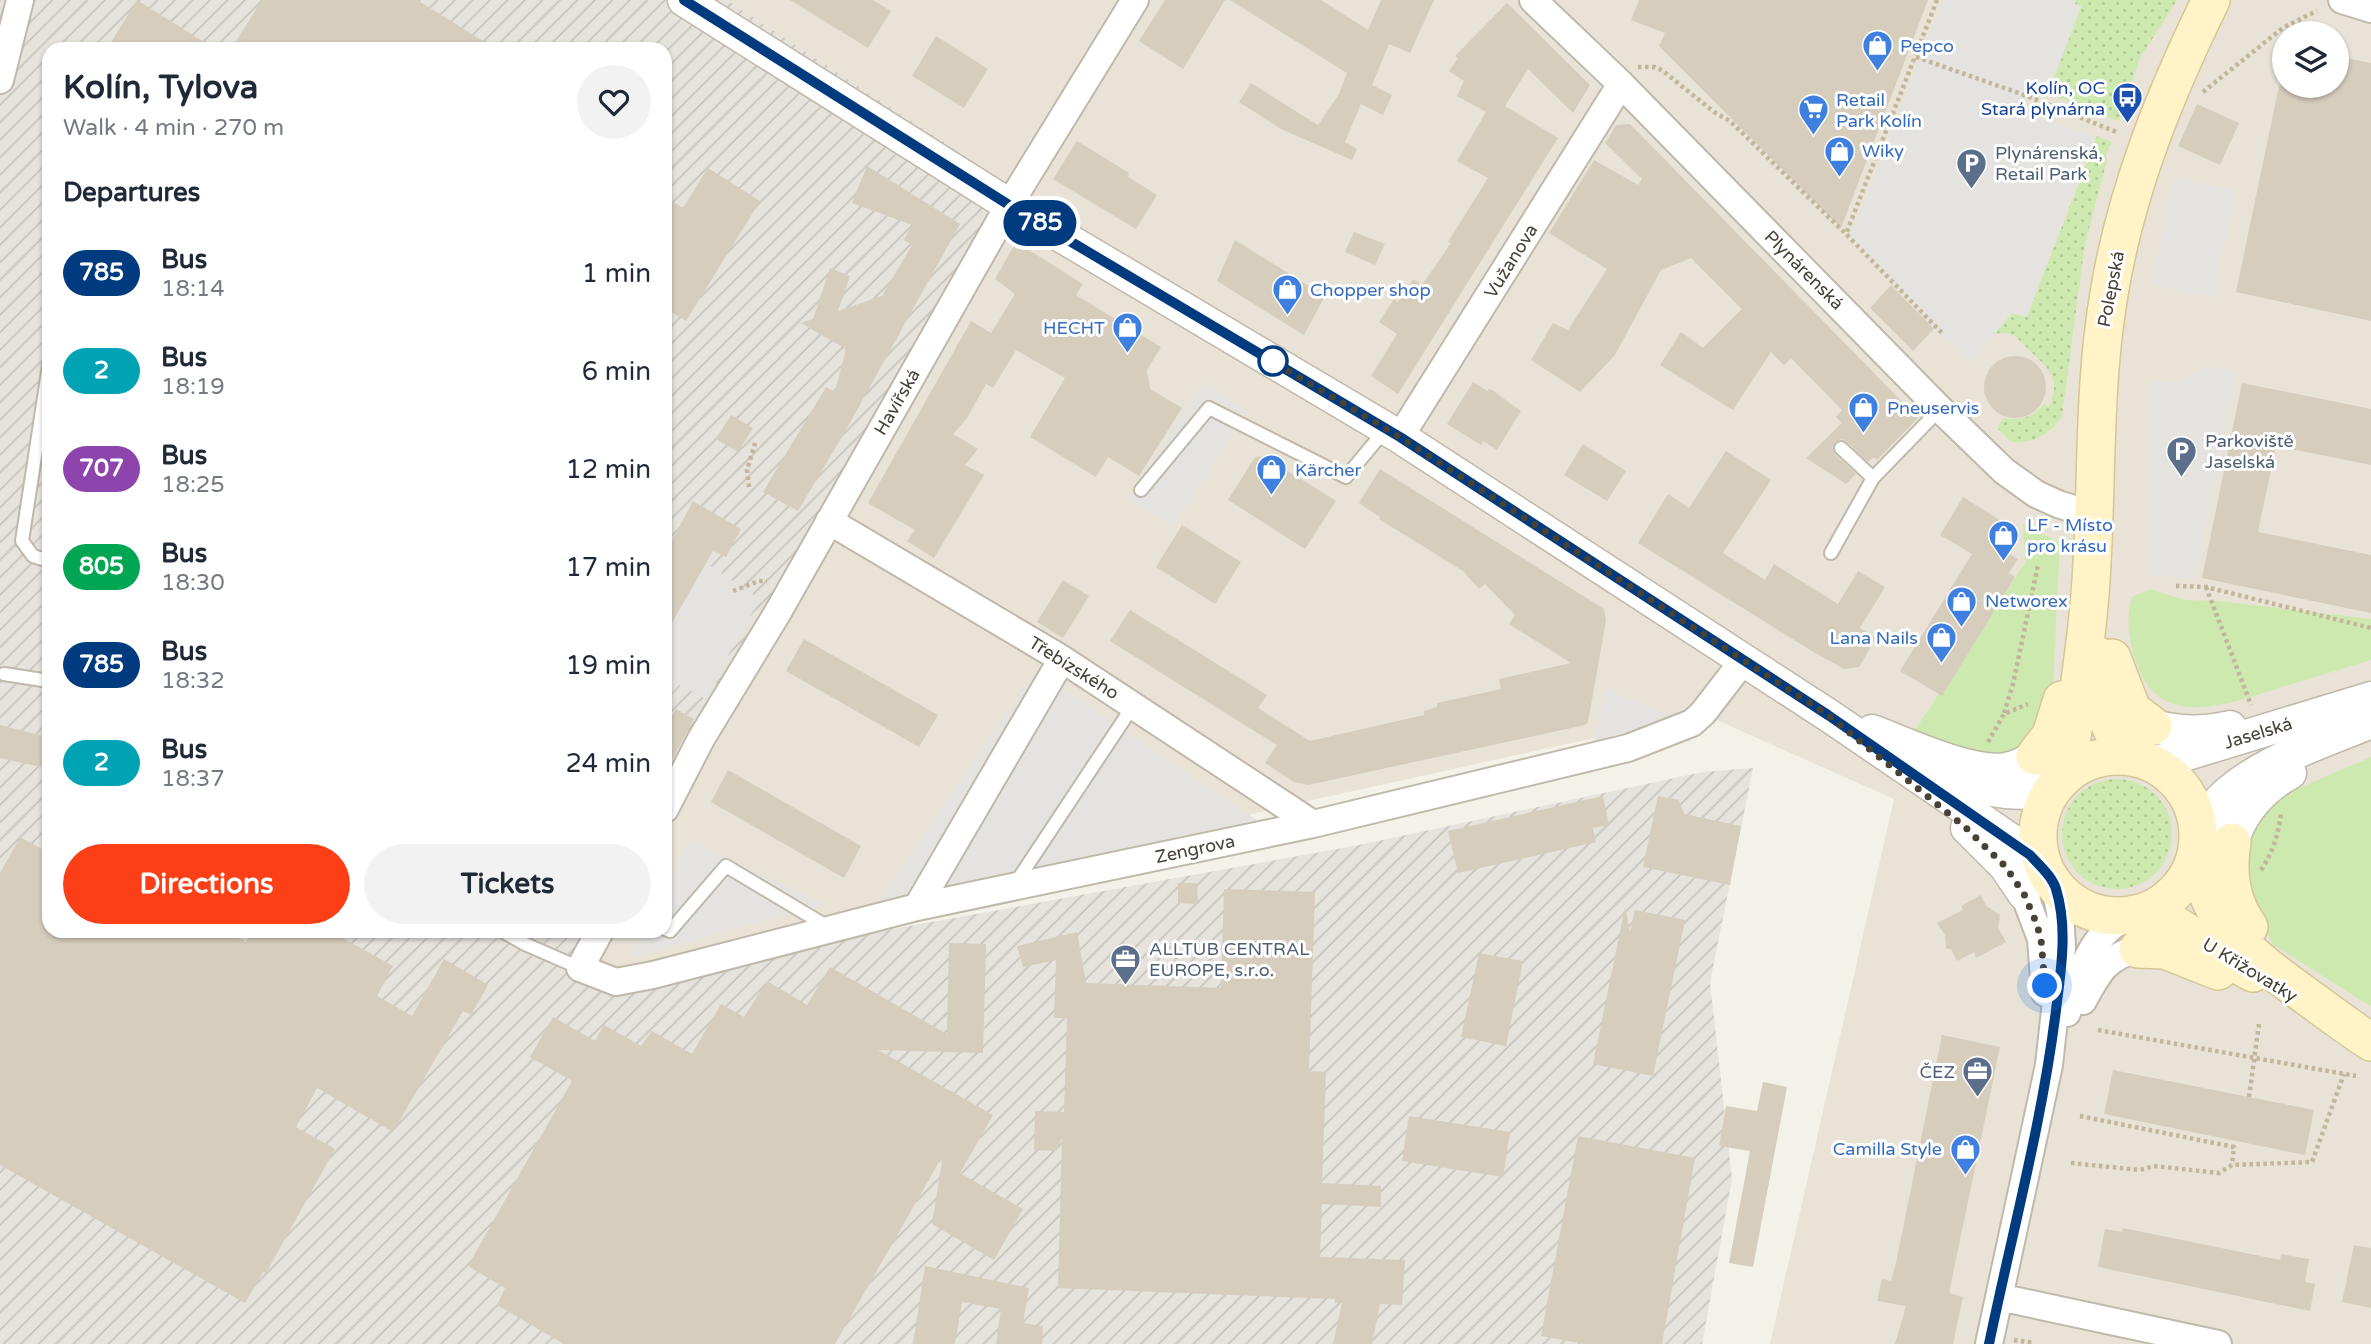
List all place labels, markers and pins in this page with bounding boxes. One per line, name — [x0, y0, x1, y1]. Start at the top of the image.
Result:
shop icon: Pepco — [1860, 29, 1894, 73]
place label: Pepco — [1900, 35, 1954, 57]
place label: Kolín, OC Stará plynárna — [1981, 77, 2105, 120]
bus stop icon: Kolín, OC Stará plynárna — [2111, 81, 2145, 125]
place label: Retail Park Kolín — [1836, 89, 1922, 132]
supermarket icon: Retail Park Kolín — [1796, 93, 1830, 137]
shop icon: Wiky — [1822, 134, 1856, 178]
place label: Wiky — [1862, 140, 1904, 162]
place label: Plynárenská, Retail Park — [1995, 142, 2103, 185]
parking icon: Plynárenská, Retail Park — [1955, 146, 1989, 190]
shop icon: Chopper shop — [1270, 273, 1304, 317]
place label: Chopper shop — [1310, 279, 1431, 301]
shop icon: HECHT — [1111, 311, 1145, 355]
place label: HECHT — [1043, 317, 1105, 339]
unlabelled marker — [1258, 346, 1288, 376]
shop icon: Pneuservis — [1847, 391, 1881, 435]
place label: Pneuservis — [1887, 397, 1979, 419]
place label: Parkoviště Jaselská — [2205, 430, 2294, 473]
parking icon: Parkoviště Jaselská — [2165, 434, 2199, 478]
shop icon: Kärcher — [1255, 453, 1289, 497]
place label: Kärcher — [1295, 459, 1362, 481]
place label: LF - Místo pro krásu — [2027, 514, 2113, 557]
shop icon: LF - Místo pro krásu — [1987, 518, 2021, 562]
shop icon: Networex — [1945, 584, 1979, 628]
place label: Networex — [1985, 590, 2068, 612]
shop icon: Lana Nails — [1924, 621, 1958, 665]
place label: Lana Nails — [1830, 627, 1918, 649]
place label: ALLTUB CENTRAL EUROPE, s.r.o. — [1149, 938, 1310, 981]
office icon: ALLTUB CENTRAL EUROPE, s.r.o. — [1109, 942, 1143, 986]
office icon: ČEZ — [1961, 1055, 1995, 1099]
place label: ČEZ — [1920, 1061, 1955, 1083]
shop icon: Camilla Style — [1948, 1132, 1982, 1176]
place label: Camilla Style — [1833, 1138, 1942, 1160]

